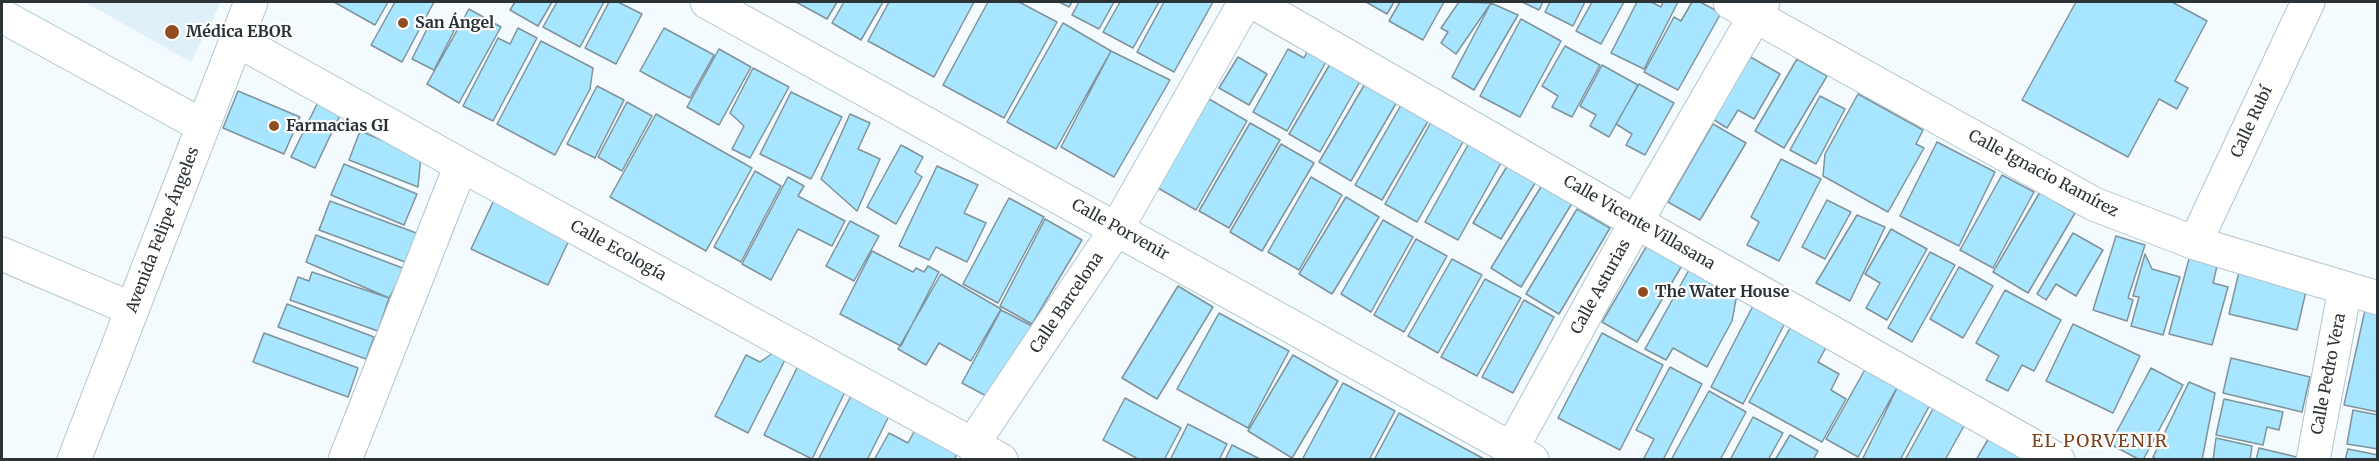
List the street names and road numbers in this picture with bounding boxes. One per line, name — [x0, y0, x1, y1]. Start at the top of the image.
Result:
street label: Calle Rubí — [2227, 83, 2277, 161]
street label: Calle Ignacio Ramírez — [1965, 126, 2121, 222]
street label: Avenida Felipe Ángeles — [122, 144, 204, 316]
street label: Calle Vicente Villasana — [1560, 172, 1718, 274]
street label: Calle Porvenir — [1068, 195, 1172, 265]
street label: Calle Ecología — [567, 217, 669, 285]
street label: Calle Asturias — [1567, 236, 1635, 338]
street label: Calle Barcelona — [1026, 249, 1108, 357]
street label: Calle Pedro Vera — [2308, 312, 2350, 436]

